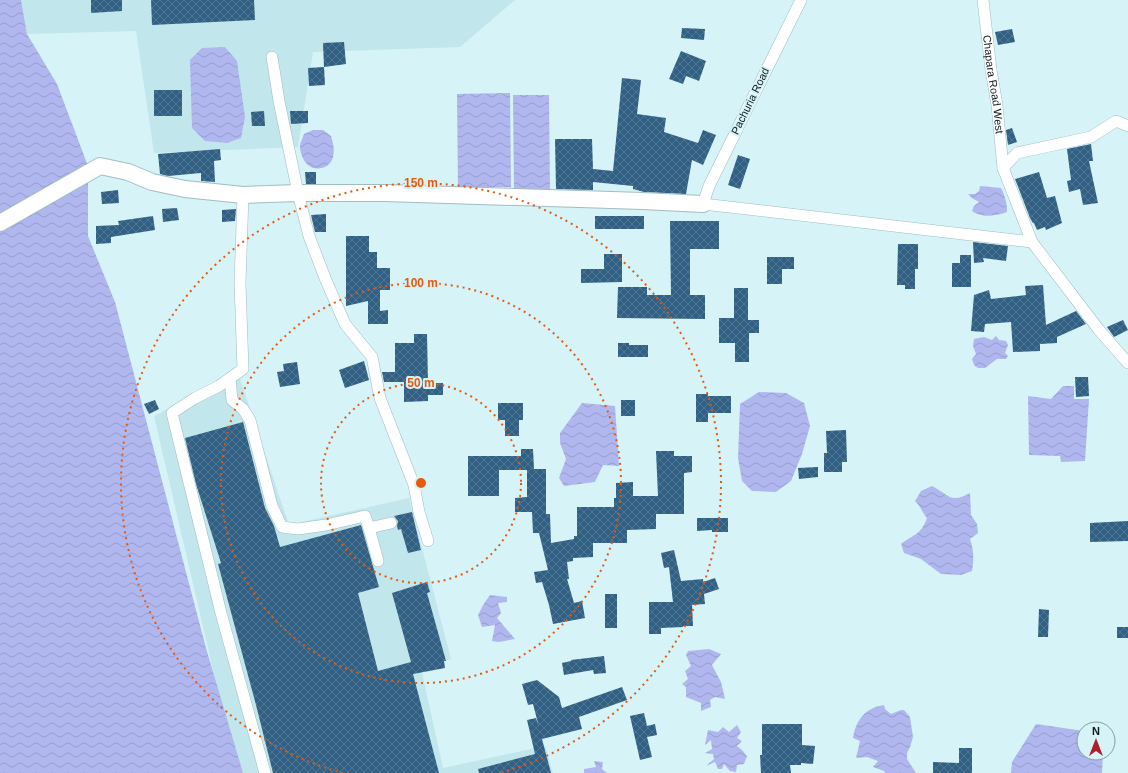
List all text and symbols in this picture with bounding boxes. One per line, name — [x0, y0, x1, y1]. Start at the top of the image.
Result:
street label: Chapara Road West — [981, 34, 1006, 134]
street label: Pachuria Road — [729, 66, 771, 136]
text: 150 m — [404, 176, 438, 190]
text: 100 m — [404, 276, 438, 290]
text: 50 m — [407, 376, 435, 390]
centre of rings — [414, 476, 428, 490]
north arrow — [1076, 721, 1116, 761]
text: N — [1092, 725, 1100, 737]

